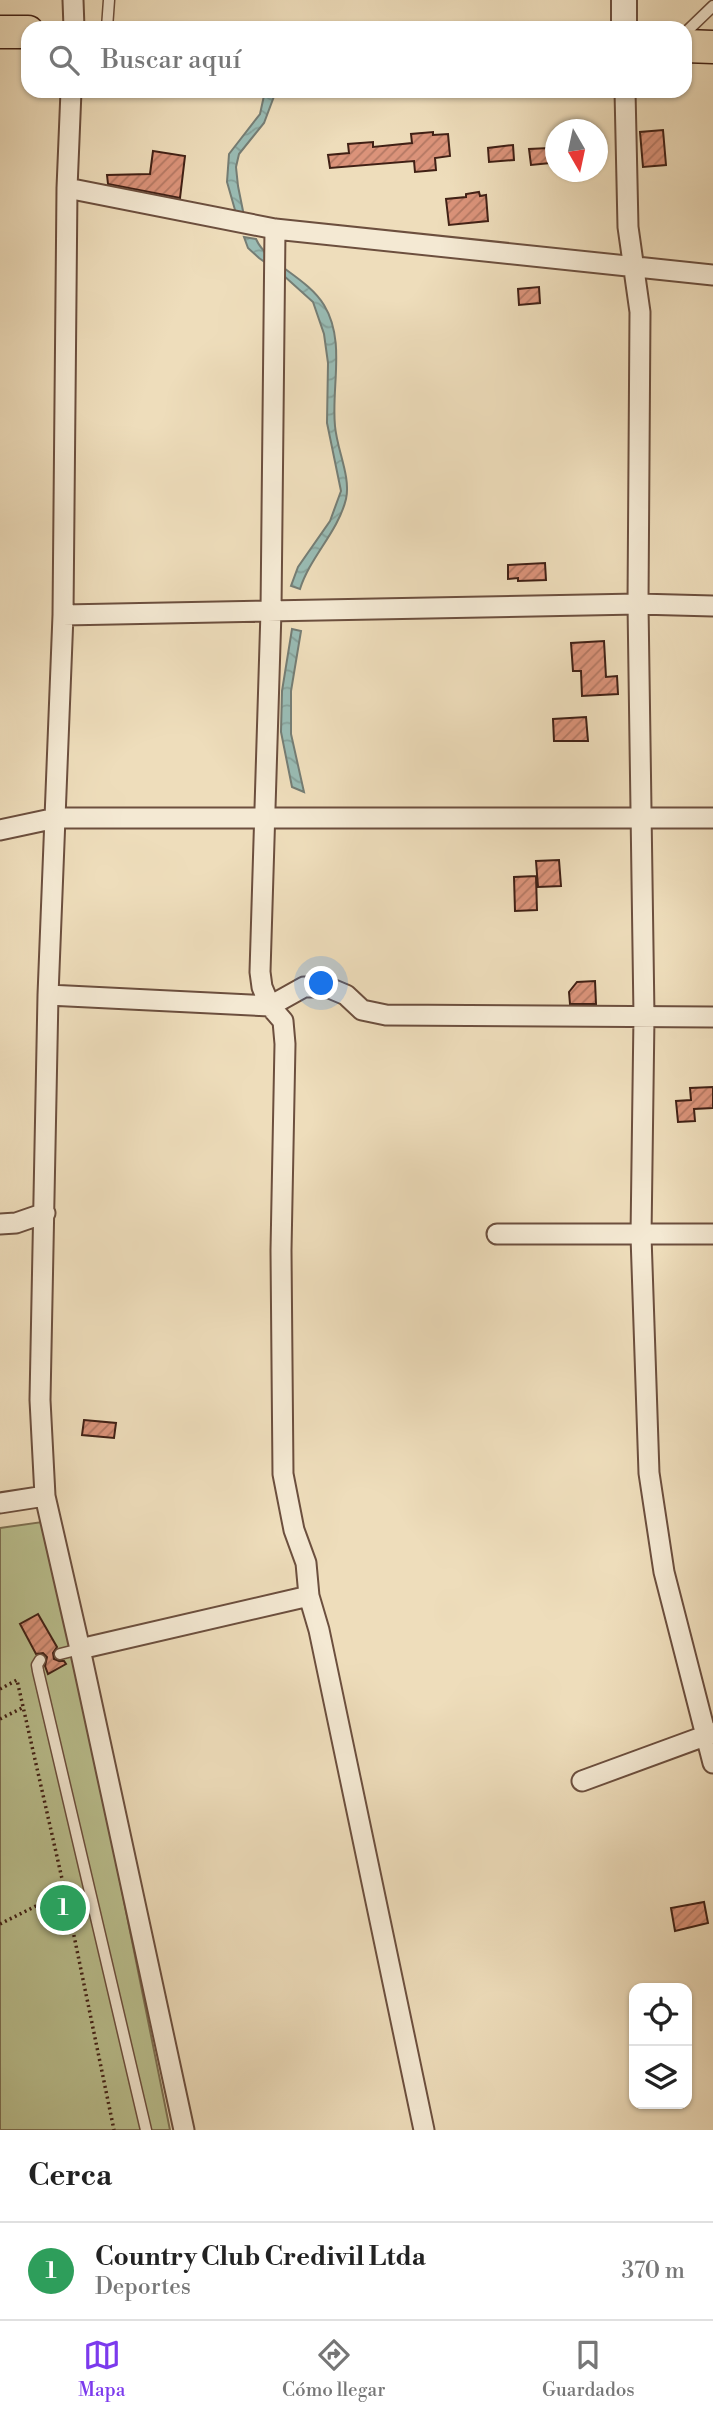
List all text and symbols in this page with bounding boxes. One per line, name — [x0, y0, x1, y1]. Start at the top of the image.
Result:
search box — [21, 21, 692, 98]
icon: search — [45, 41, 83, 79]
text: Buscar aquí — [101, 44, 241, 76]
north arrow — [545, 119, 608, 182]
your location — [304, 966, 338, 1000]
pin: 1 — [40, 1882, 86, 1934]
map controls — [629, 1983, 692, 2109]
button: locate — [629, 1983, 692, 2046]
button: layers — [629, 2046, 692, 2109]
text: Cerca — [28, 2157, 112, 2195]
text: Country Club Credivil Ltda — [95, 2241, 426, 2273]
text: 1 — [45, 2257, 57, 2285]
text: 370 m — [622, 2257, 685, 2285]
text: Deportes — [95, 2273, 191, 2301]
tab: Mapa — [78, 2336, 125, 2402]
tab: Cómo llegar — [282, 2336, 385, 2402]
tab: Guardados — [542, 2336, 635, 2402]

